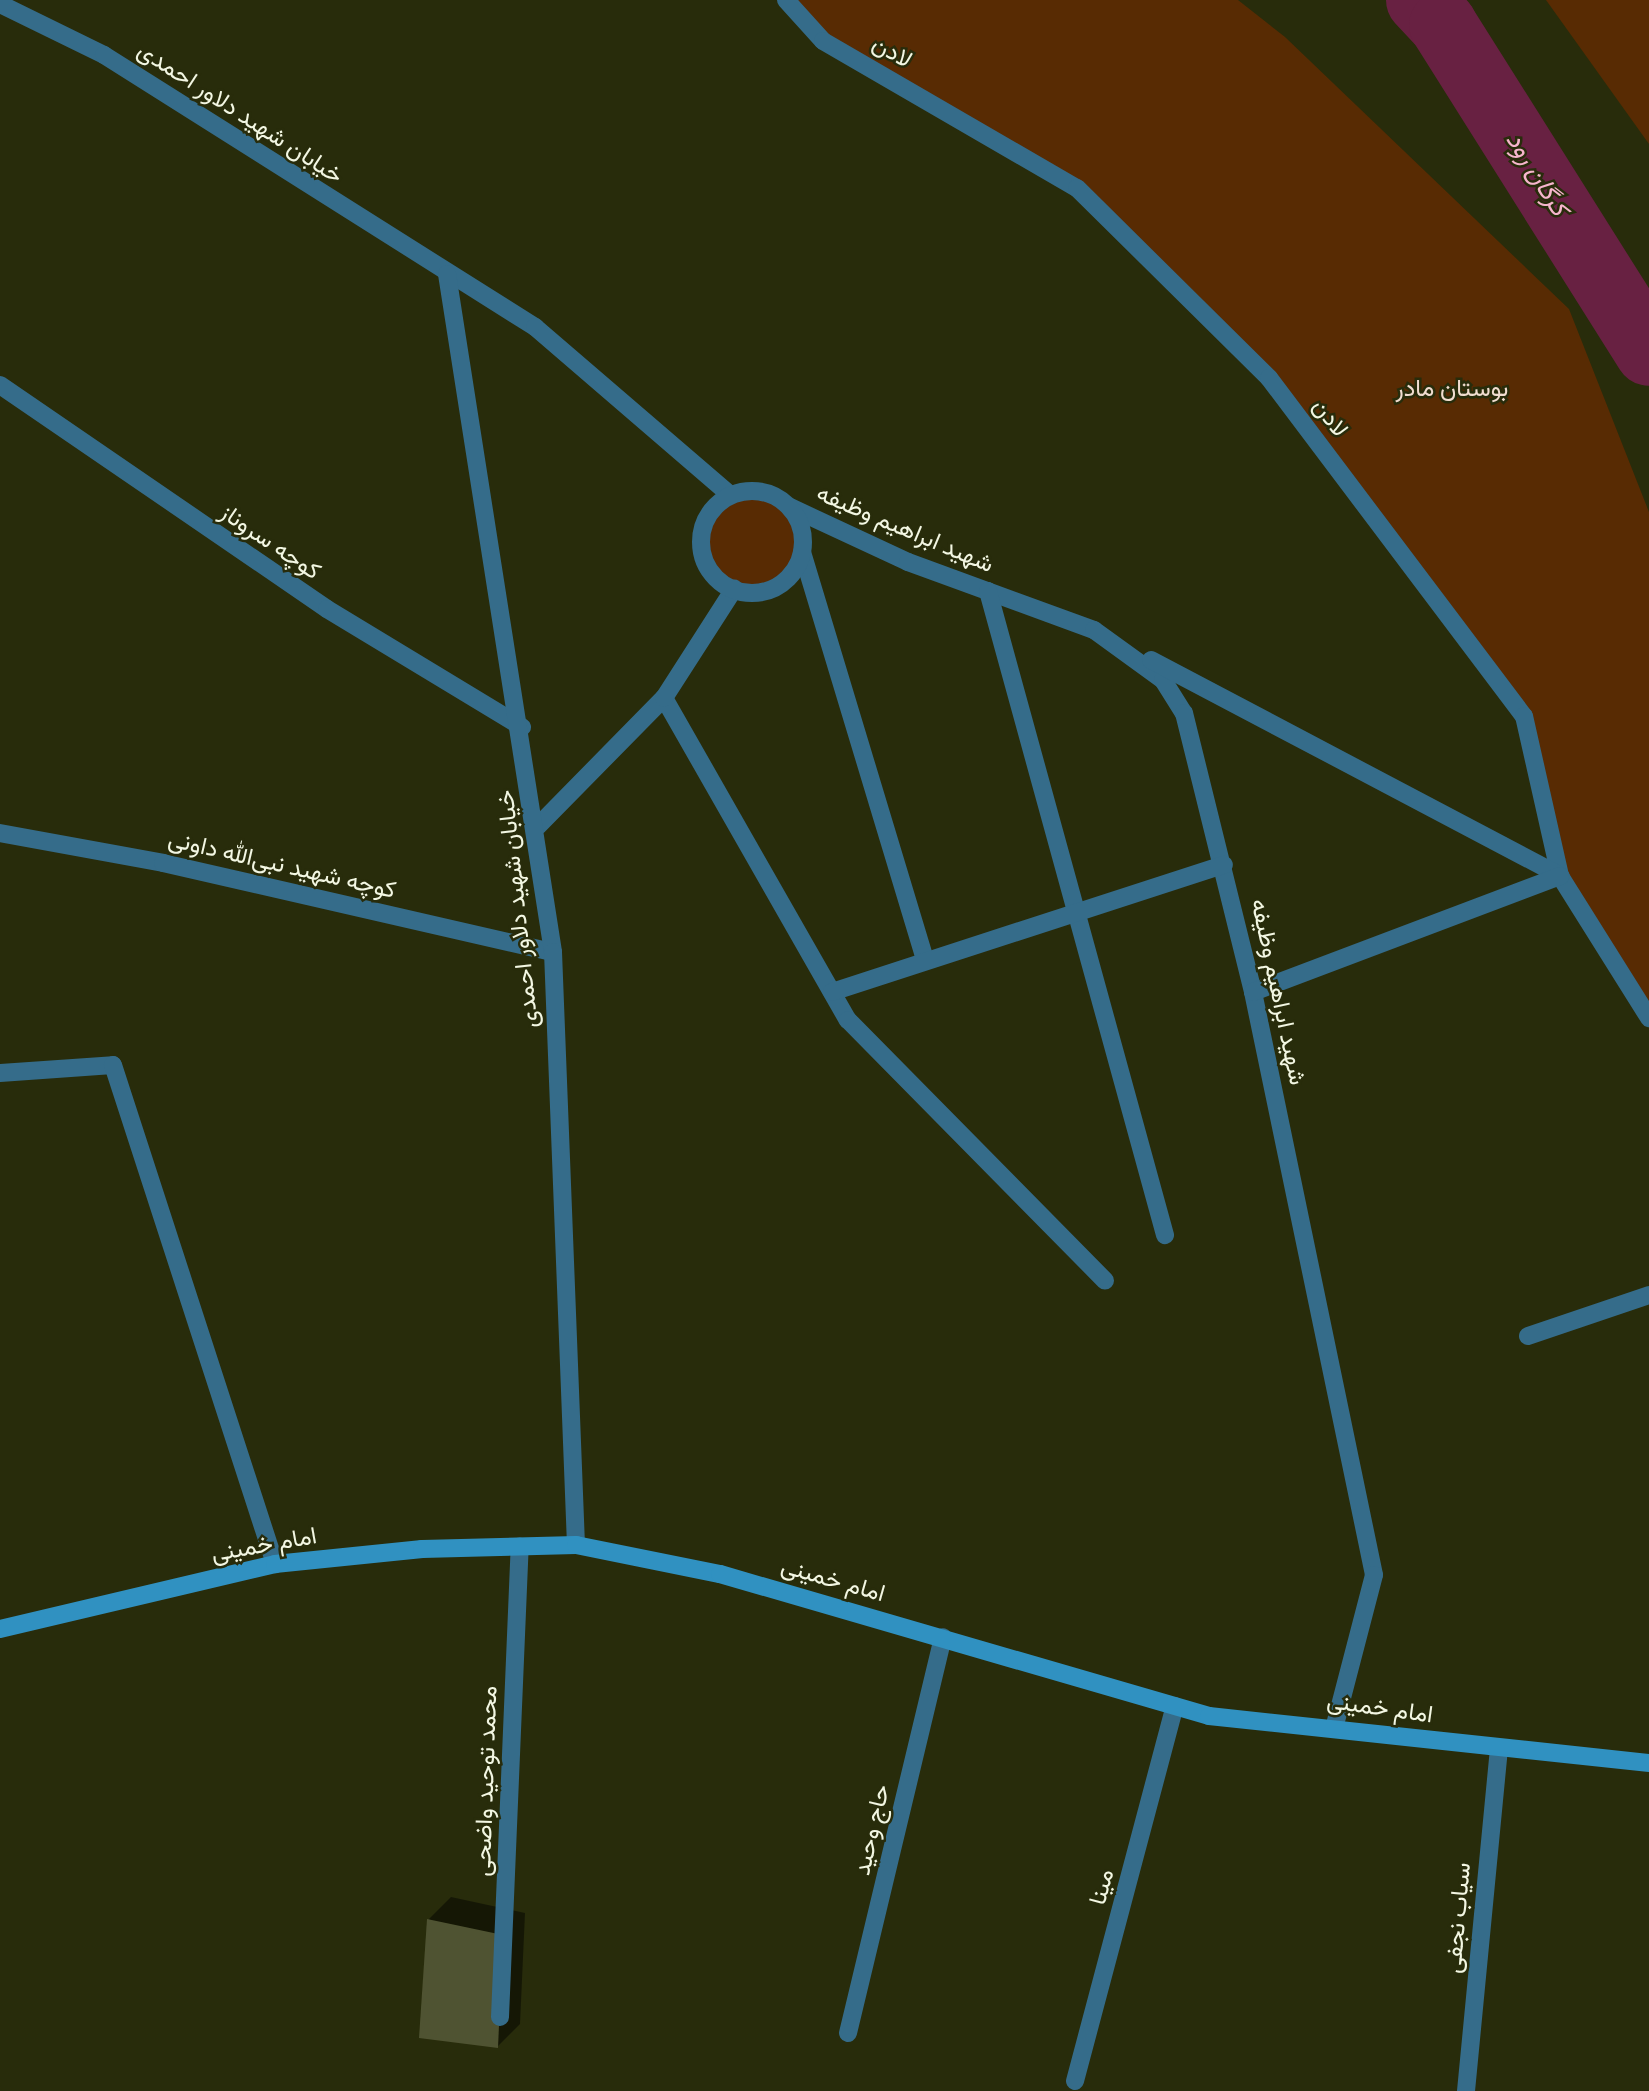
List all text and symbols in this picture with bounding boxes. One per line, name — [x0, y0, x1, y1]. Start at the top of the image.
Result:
street label: لادن — [867, 29, 917, 75]
street label: خیابان شهید دلاور احمدی — [132, 36, 348, 190]
water label: کرگان رود — [1499, 126, 1575, 222]
park label: بوستان مادر — [1396, 375, 1508, 403]
street label: لادن — [1306, 393, 1354, 443]
street label: شهید ابراهیم وظیفه — [812, 479, 998, 579]
street label: کوچه سروناز — [214, 498, 326, 586]
street label: خیابان شهید دلاور احمدی — [491, 789, 545, 1029]
street label: کوچه شهید نبی‌الله داونی — [165, 825, 399, 905]
street label: شهید ابراهیم وظیفه — [1244, 896, 1312, 1088]
street label: امام خمینی — [209, 1522, 319, 1568]
street label: امام خمینی — [778, 1551, 888, 1609]
street label: محمد توحید واضحی — [468, 1685, 504, 1877]
street label: امام خمینی — [1325, 1686, 1435, 1730]
street label: حاج وحید — [848, 1782, 896, 1878]
street label: سیاب نجفی — [1439, 1861, 1477, 1975]
street label: مینا — [1083, 1866, 1121, 1908]

